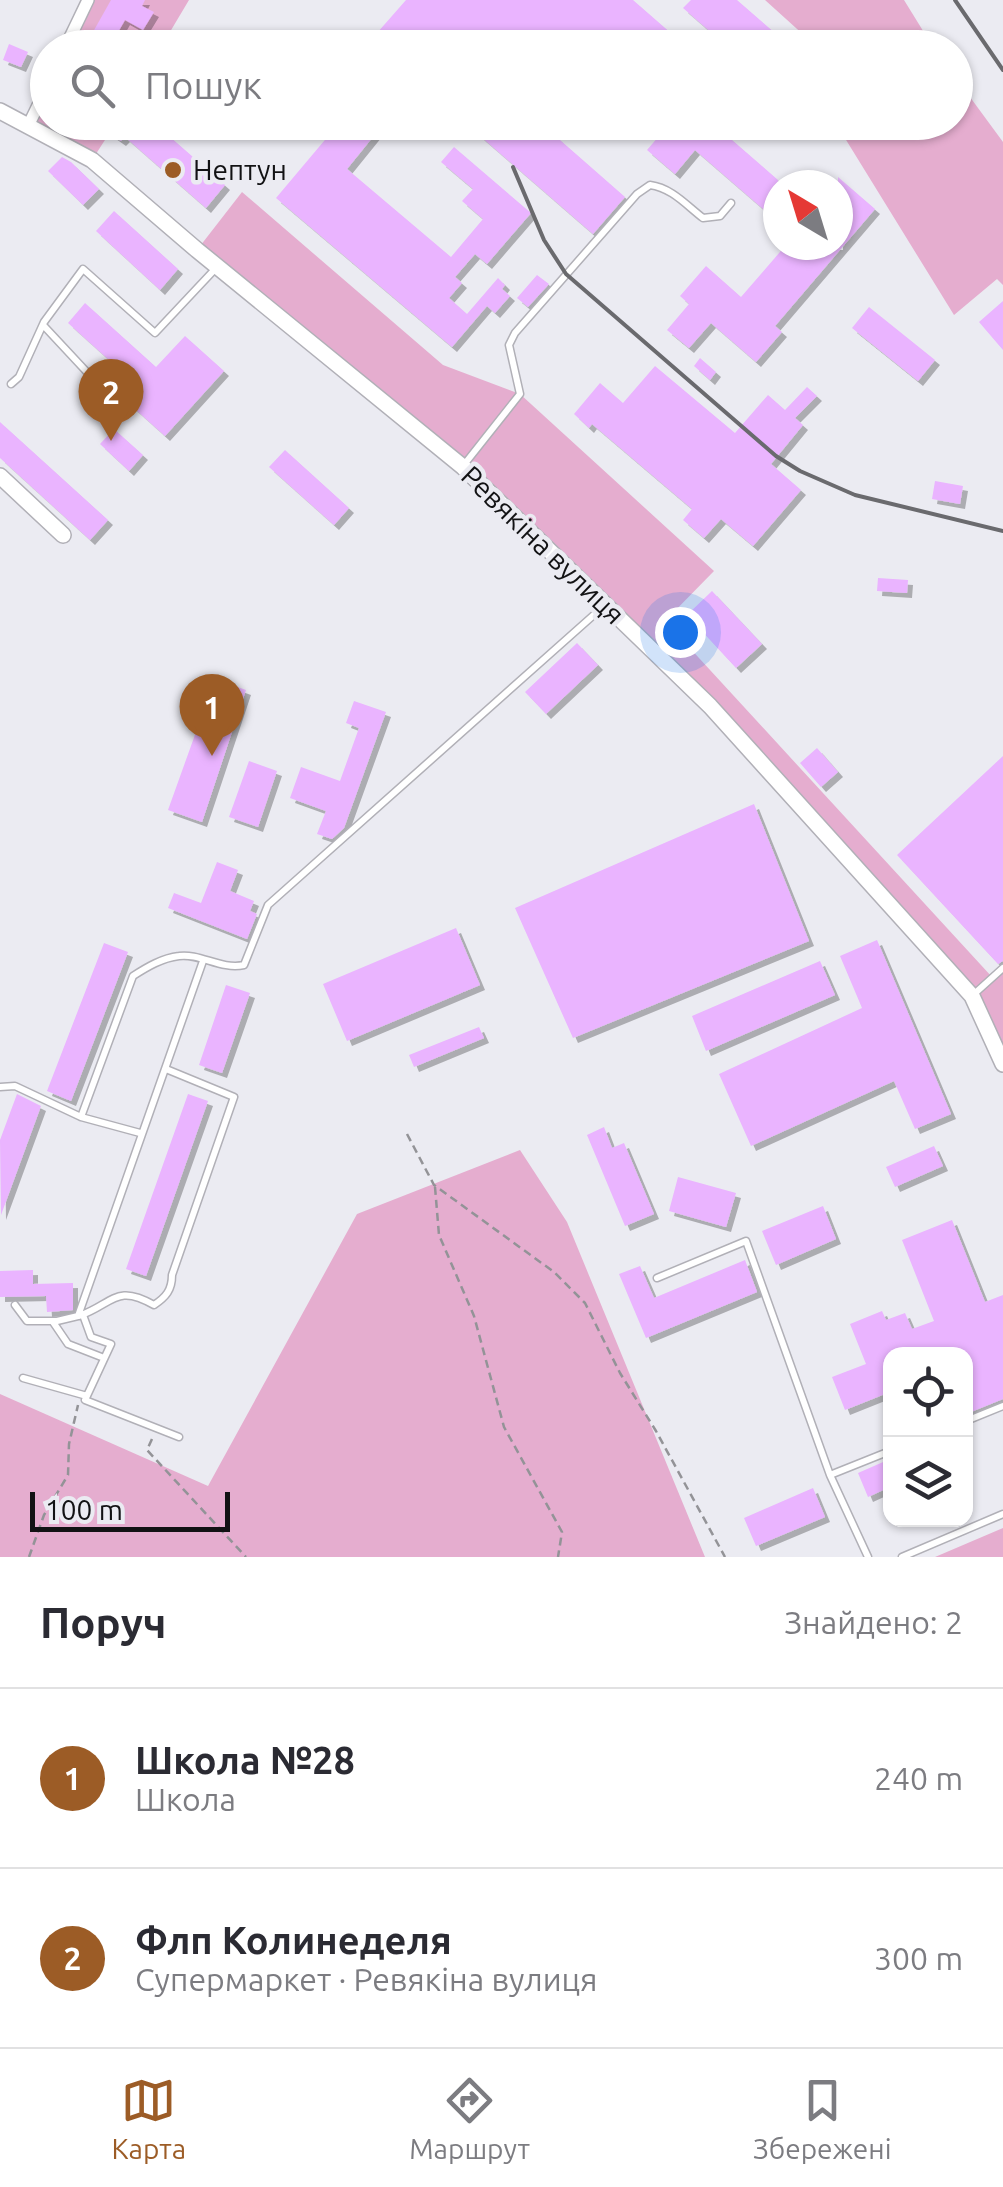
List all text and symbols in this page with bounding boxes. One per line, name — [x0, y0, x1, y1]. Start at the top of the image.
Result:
search box — [30, 30, 973, 140]
icon: search — [65, 58, 120, 113]
text: Пошук — [145, 64, 262, 106]
place label: Нептун — [193, 154, 287, 185]
marker: Нептун — [162, 159, 184, 181]
north arrow — [763, 170, 853, 260]
pin: 2 — [78, 358, 144, 441]
street label: Ревякіна вулиця — [456, 459, 631, 630]
your location — [655, 607, 706, 658]
pin: 1 — [180, 674, 244, 756]
map controls — [883, 1347, 973, 1527]
button: locate — [883, 1347, 973, 1437]
button: layers — [883, 1437, 973, 1527]
scale bar — [30, 1487, 230, 1532]
text: 100 m — [45, 1494, 123, 1525]
text: Поруч — [40, 1599, 166, 1646]
text: Знайдено: 2 — [784, 1604, 963, 1640]
text: Школа №28 — [135, 1739, 355, 1781]
text: 1 — [63, 1760, 82, 1796]
text: 240 m — [874, 1760, 963, 1796]
text: Школа — [135, 1781, 236, 1817]
text: Флп Колинеделя — [135, 1919, 452, 1961]
text: 2 — [63, 1940, 82, 1976]
text: 300 m — [874, 1940, 963, 1976]
text: Супермаркет · Ревякіна вулиця — [135, 1961, 597, 1997]
tab: Карта — [112, 2073, 186, 2164]
tab: Маршрут — [409, 2073, 530, 2164]
tab: Збережені — [753, 2073, 891, 2164]

